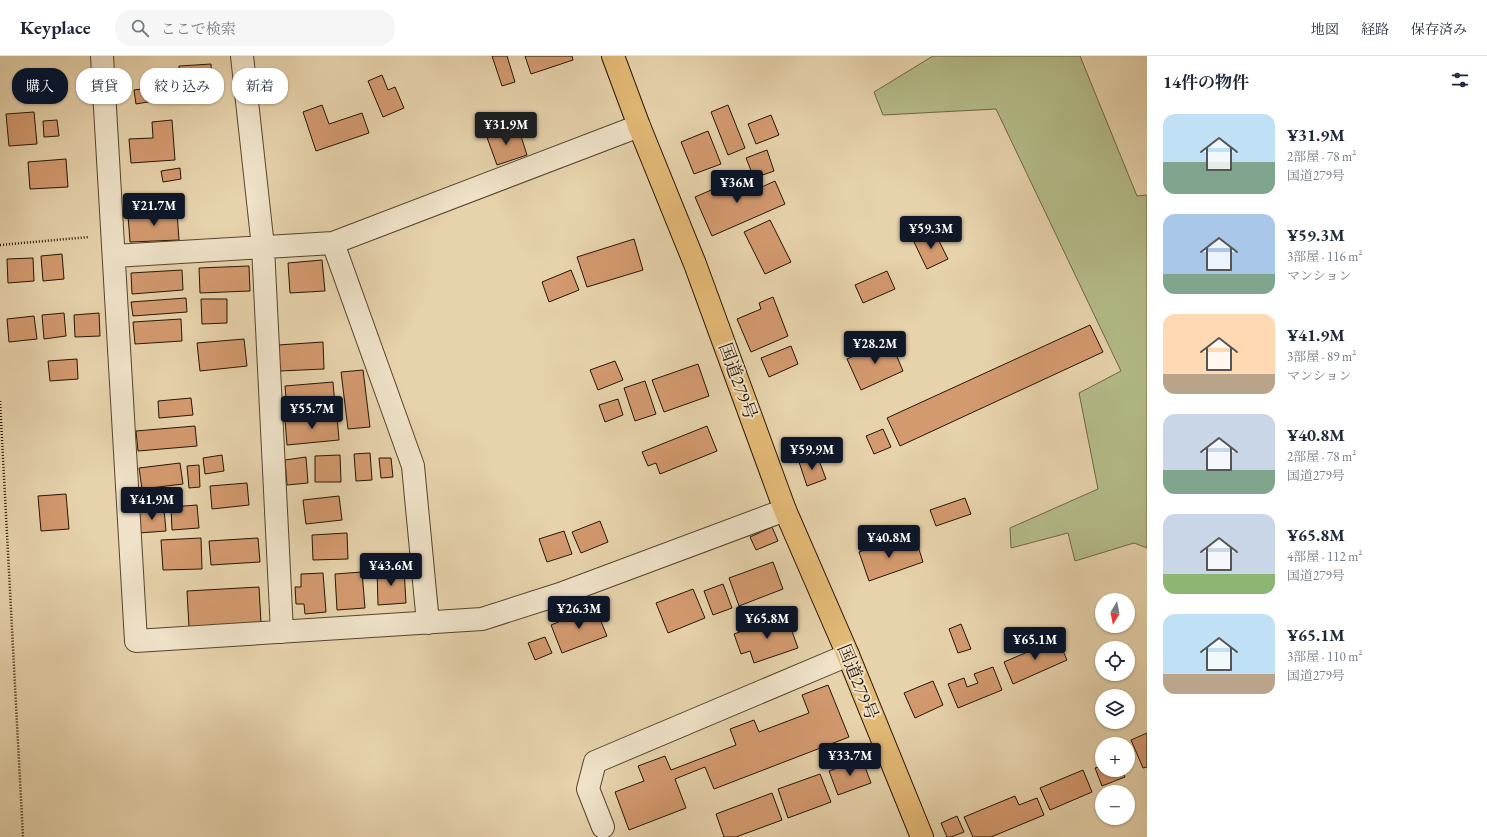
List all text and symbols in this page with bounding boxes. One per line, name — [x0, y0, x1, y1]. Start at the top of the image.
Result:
search box — [115, 10, 395, 46]
text: Keyplace — [20, 15, 91, 40]
icon: search — [129, 17, 151, 39]
text: ここで検索 — [161, 19, 236, 38]
text: 地図 — [1311, 20, 1339, 38]
text: 経路 — [1361, 20, 1389, 38]
text: 保存済み — [1411, 20, 1467, 38]
chip: 購入 — [12, 68, 68, 104]
chip: 賃貸 — [76, 68, 132, 104]
chip: 絞り込み — [140, 68, 224, 104]
chip: 新着 — [232, 68, 288, 104]
icon: filters — [1449, 69, 1471, 91]
text: 14件の物件 — [1163, 71, 1249, 93]
pin: ¥31.9M — [473, 112, 539, 146]
text: ¥31.9M — [484, 116, 528, 133]
text: ¥31.9M — [1287, 124, 1345, 146]
icon: home — [1195, 130, 1243, 178]
text: 2部屋 · 78 m² — [1287, 148, 1356, 165]
text: 国道279号 — [1287, 167, 1345, 184]
pin: ¥36M — [713, 170, 761, 204]
text: ¥36M — [720, 174, 754, 191]
pin: ¥21.7M — [121, 193, 187, 227]
text: ¥21.7M — [132, 197, 176, 214]
pin: ¥59.3M — [898, 216, 964, 250]
text: ¥59.3M — [909, 220, 953, 237]
text: ¥59.3M — [1287, 224, 1345, 246]
icon: home — [1195, 230, 1243, 278]
text: 3部屋 · 116 m² — [1287, 248, 1362, 265]
text: マンション — [1287, 267, 1351, 284]
text: ¥41.9M — [1287, 324, 1345, 346]
icon: home — [1195, 330, 1243, 378]
pin: ¥28.2M — [842, 331, 908, 365]
text: ¥28.2M — [853, 335, 897, 352]
street label: 国道279号 — [714, 339, 763, 422]
text: 3部屋 · 89 m² — [1287, 348, 1356, 365]
text: マンション — [1287, 367, 1351, 384]
pin: ¥55.7M — [279, 396, 345, 430]
text: ¥55.7M — [290, 400, 334, 417]
text: ¥40.8M — [1287, 424, 1345, 446]
icon: home — [1195, 430, 1243, 478]
pin: ¥59.9M — [779, 437, 845, 471]
text: ¥59.9M — [790, 441, 834, 458]
text: 2部屋 · 78 m² — [1287, 448, 1356, 465]
text: 国道279号 — [1287, 467, 1345, 484]
pin: ¥41.9M — [119, 487, 185, 521]
text: ¥41.9M — [130, 491, 174, 508]
text: ¥65.8M — [1287, 524, 1345, 546]
pin: ¥40.8M — [856, 525, 922, 559]
text: ¥40.8M — [867, 529, 911, 546]
icon: home — [1195, 530, 1243, 578]
text: 4部屋 · 112 m² — [1287, 548, 1362, 565]
pin: ¥43.6M — [358, 553, 424, 587]
text: ¥43.6M — [369, 557, 413, 574]
text: 国道279号 — [1287, 567, 1345, 584]
north arrow — [1095, 593, 1135, 633]
map controls — [1095, 593, 1135, 825]
pin: ¥26.3M — [546, 596, 612, 630]
text: ¥26.3M — [557, 600, 601, 617]
pin: ¥65.8M — [734, 606, 800, 640]
text: ¥65.8M — [745, 610, 789, 627]
text: ¥65.1M — [1287, 624, 1345, 646]
pin: ¥65.1M — [1002, 627, 1068, 661]
icon: home — [1195, 630, 1243, 678]
text: ¥65.1M — [1013, 631, 1057, 648]
street label: 国道279号 — [833, 640, 884, 723]
button: locate — [1095, 641, 1135, 681]
text: 3部屋 · 110 m² — [1287, 648, 1362, 665]
text: 国道279号 — [1287, 667, 1345, 684]
button: layers — [1095, 689, 1135, 729]
button: + — [1095, 737, 1135, 777]
pin: ¥33.7M — [817, 743, 883, 777]
text: ¥33.7M — [828, 747, 872, 764]
button: − — [1095, 785, 1135, 825]

